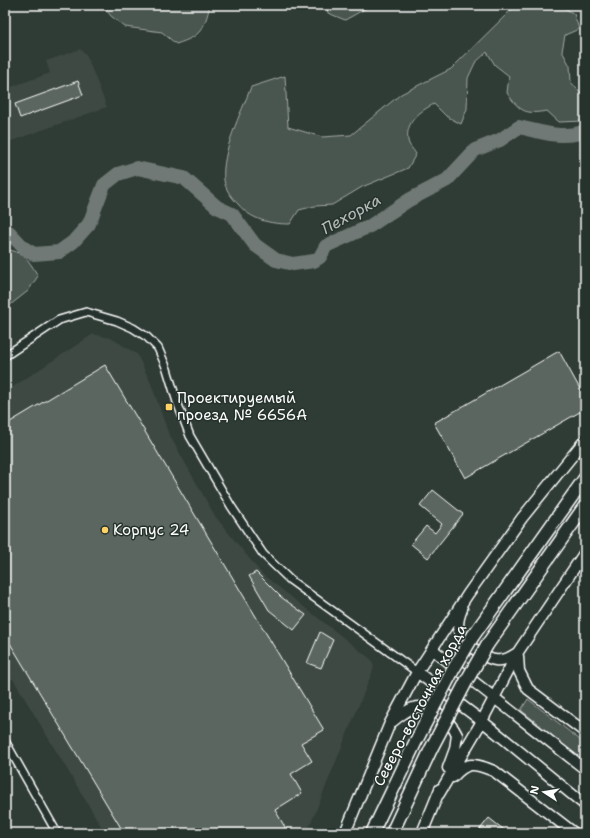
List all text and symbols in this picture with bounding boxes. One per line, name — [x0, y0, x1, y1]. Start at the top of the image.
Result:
water label: Пехорка — [317, 189, 385, 239]
place label: Проектируемый проезд № 6656А — [177, 388, 307, 425]
marker: Проектируемый проезд № 6656А — [164, 402, 174, 412]
place label: Корпус 24 — [113, 520, 189, 540]
marker: Корпус 24 — [100, 525, 110, 535]
street label: Северо-восточная хорда — [369, 620, 472, 790]
north arrow — [524, 772, 564, 812]
text: N — [526, 784, 543, 796]

